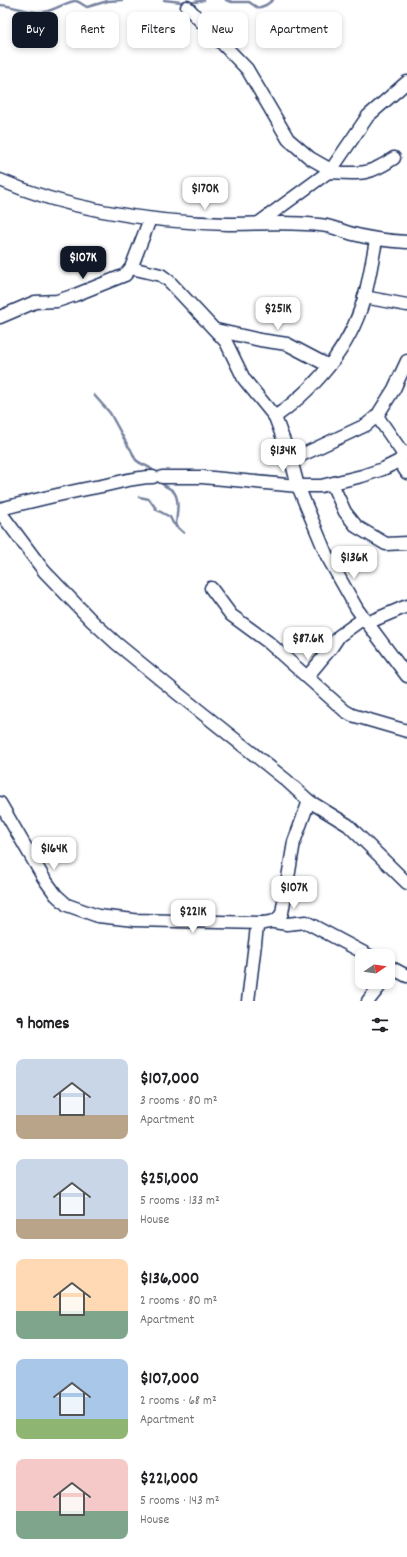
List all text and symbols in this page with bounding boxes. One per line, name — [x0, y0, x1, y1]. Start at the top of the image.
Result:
chip: Buy — [12, 12, 58, 48]
chip: Rent — [66, 12, 119, 48]
chip: Filters — [127, 12, 190, 48]
chip: New — [198, 12, 248, 48]
chip: Apartment — [256, 12, 342, 48]
pin: $170K — [177, 177, 233, 211]
text: $170K — [191, 180, 219, 199]
pin: $107K — [55, 246, 111, 280]
text: $107K — [69, 249, 97, 268]
pin: $251K — [250, 297, 306, 331]
text: $251K — [264, 300, 292, 319]
pin: $134K — [255, 439, 311, 473]
text: $134K — [270, 442, 296, 461]
pin: $136K — [326, 546, 382, 580]
text: $136K — [340, 549, 368, 568]
pin: $87.6K — [275, 627, 341, 661]
text: $87.6K — [292, 630, 324, 649]
pin: $164K — [26, 837, 82, 871]
text: $164K — [40, 840, 68, 859]
pin: $107K — [266, 876, 322, 910]
text: $107K — [280, 879, 308, 898]
pin: $221K — [165, 900, 221, 934]
text: $221K — [180, 903, 206, 922]
north arrow — [355, 949, 395, 989]
map controls — [355, 949, 395, 989]
text: 9 homes — [16, 1013, 69, 1037]
icon: filters — [369, 1014, 391, 1036]
text: $107,000 — [140, 1068, 199, 1092]
icon: home — [48, 1075, 96, 1123]
text: 3 rooms · 80 m² — [140, 1092, 217, 1111]
text: Apartment — [140, 1111, 194, 1130]
text: $251,000 — [140, 1168, 199, 1192]
icon: home — [48, 1175, 96, 1223]
text: 5 rooms · 133 m² — [140, 1192, 220, 1211]
text: House — [140, 1211, 169, 1230]
text: $136,000 — [140, 1268, 199, 1292]
icon: home — [48, 1275, 96, 1323]
text: 2 rooms · 80 m² — [140, 1292, 217, 1311]
text: Apartment — [140, 1311, 194, 1330]
text: $107,000 — [140, 1368, 199, 1392]
icon: home — [48, 1375, 96, 1423]
text: 2 rooms · 68 m² — [140, 1392, 217, 1411]
text: Apartment — [140, 1411, 194, 1430]
text: $221,000 — [140, 1468, 198, 1492]
icon: home — [48, 1475, 96, 1523]
text: 5 rooms · 143 m² — [140, 1492, 219, 1511]
text: House — [140, 1511, 169, 1530]

